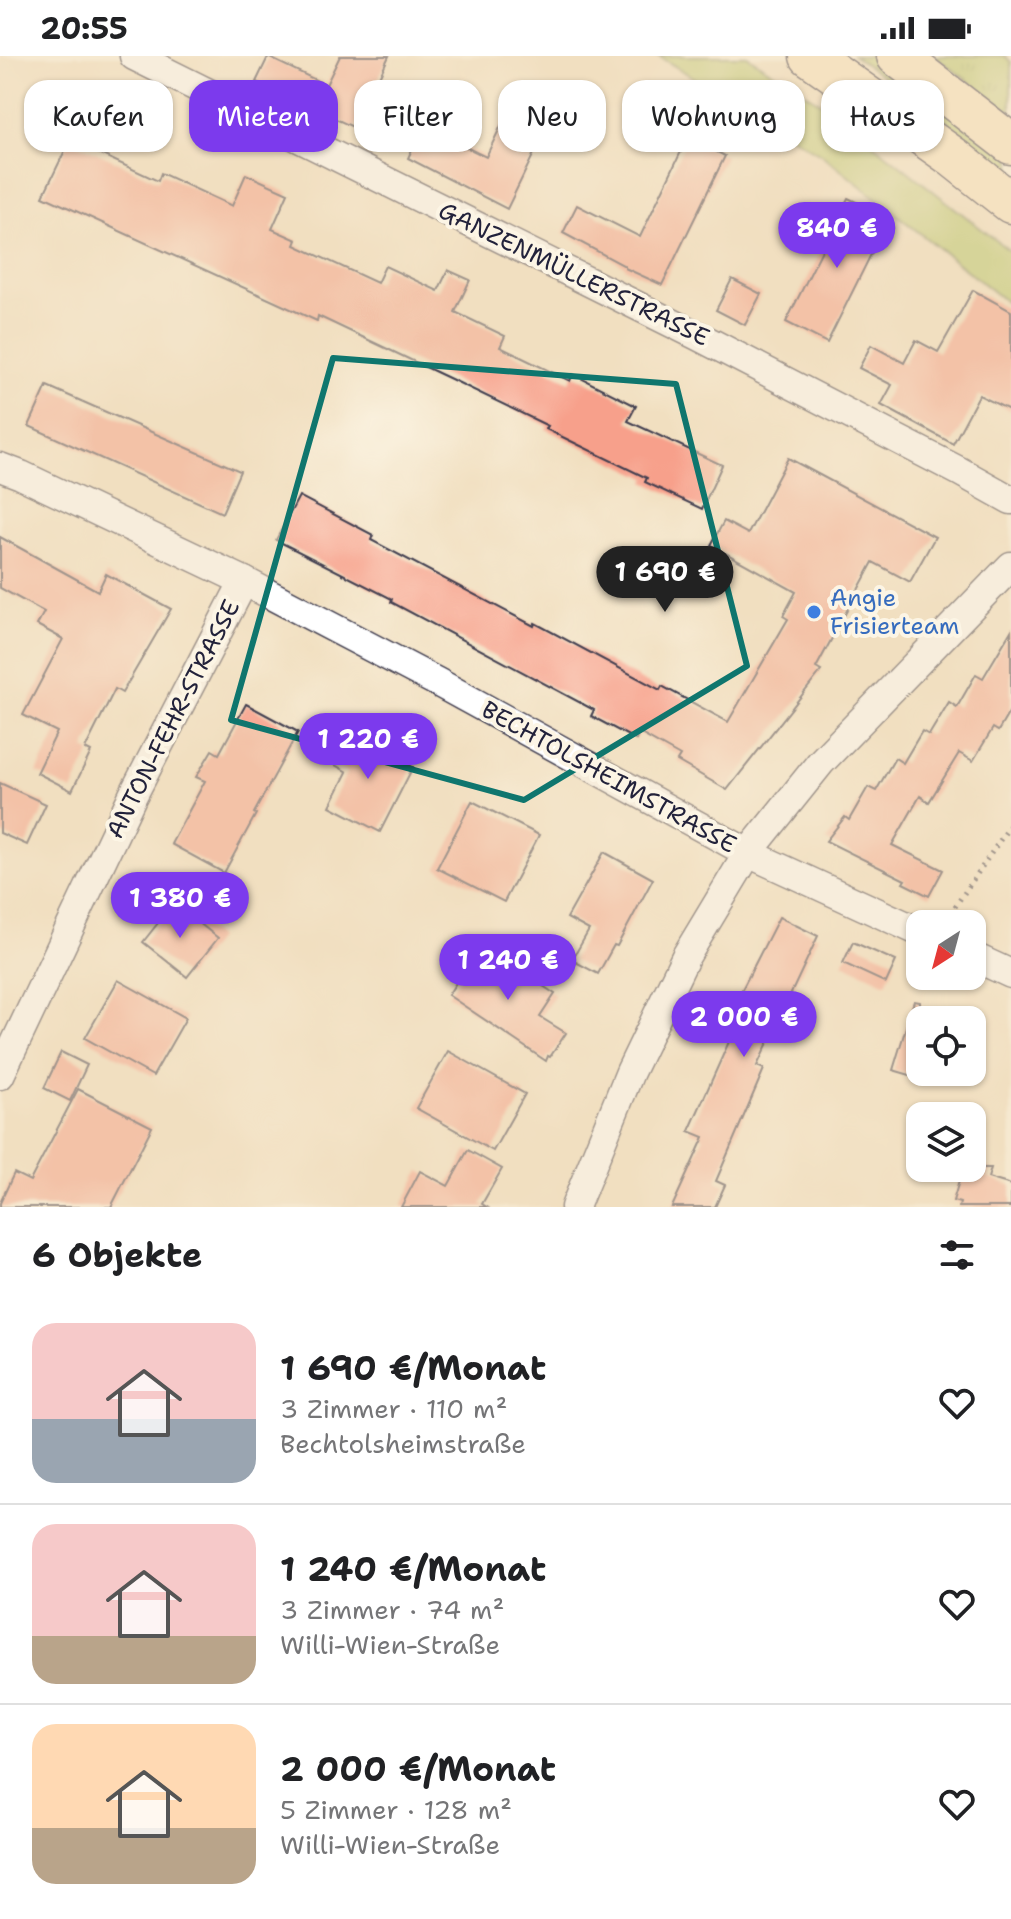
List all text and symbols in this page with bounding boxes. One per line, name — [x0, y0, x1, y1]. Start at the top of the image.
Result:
text: 20:55 — [40, 8, 128, 49]
chip: Kaufen — [24, 80, 173, 152]
chip: Mieten — [189, 80, 338, 152]
chip: Filter — [354, 80, 482, 152]
chip: Neu — [498, 80, 606, 152]
chip: Wohnung — [622, 80, 805, 152]
chip: Haus — [821, 80, 944, 152]
street label: GANZENMÜLLERSTRASSE — [433, 194, 715, 354]
pin: 840 € — [781, 202, 893, 270]
text: 840 € — [796, 210, 878, 245]
pin: 1 690 € — [591, 546, 739, 614]
text: 1 690 € — [614, 554, 716, 589]
place label: Angie Frisierteam — [830, 582, 959, 642]
street label: ANTON-FEHR-STRASSE — [99, 594, 247, 844]
marker: Angie Frisierteam — [805, 603, 823, 621]
street label: BECHTOLSHEIMSTRASSE — [476, 694, 742, 860]
pin: 1 220 € — [294, 713, 442, 781]
text: 1 220 € — [317, 721, 419, 756]
pin: 1 380 € — [106, 872, 254, 940]
text: 1 380 € — [129, 880, 231, 915]
north arrow — [906, 910, 986, 990]
map controls — [906, 910, 986, 1182]
pin: 1 240 € — [434, 934, 582, 1002]
text: 1 240 € — [457, 942, 559, 977]
pin: 2 000 € — [670, 991, 818, 1059]
text: 2 000 € — [690, 999, 798, 1034]
button: locate — [906, 1006, 986, 1086]
button: layers — [906, 1102, 986, 1182]
text: 6 Objekte — [32, 1232, 203, 1278]
icon: filters — [935, 1233, 979, 1277]
text: 1 690 €/Monat — [280, 1345, 546, 1391]
icon: home — [96, 1355, 192, 1451]
icon: heart — [935, 1381, 979, 1425]
text: 3 Zimmer · 110 m² — [280, 1391, 507, 1426]
text: Bechtolsheimstraße — [280, 1426, 526, 1461]
text: 1 240 €/Monat — [280, 1546, 546, 1592]
icon: home — [96, 1556, 192, 1652]
icon: heart — [935, 1582, 979, 1626]
text: 3 Zimmer · 74 m² — [280, 1592, 504, 1627]
text: Willi-Wien-Straße — [280, 1627, 500, 1662]
text: 2 000 €/Monat — [280, 1746, 556, 1792]
icon: home — [96, 1756, 192, 1852]
icon: heart — [935, 1782, 979, 1826]
text: 5 Zimmer · 128 m² — [280, 1792, 512, 1827]
text: Willi-Wien-Straße — [280, 1827, 500, 1862]

